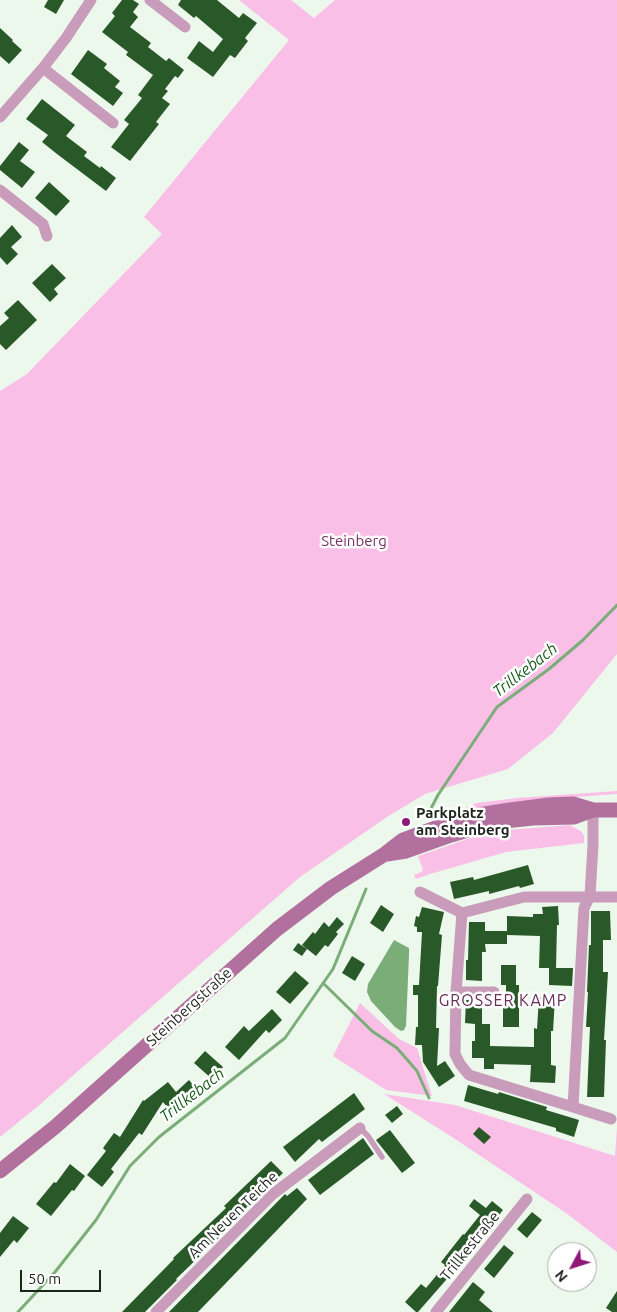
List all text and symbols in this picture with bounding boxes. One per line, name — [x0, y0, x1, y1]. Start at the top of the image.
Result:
park label: Steinberg — [321, 532, 387, 550]
water label: Trillkebach — [489, 639, 561, 701]
place label: Parkplatz am Steinberg — [416, 804, 509, 839]
marker: Parkplatz am Steinberg — [400, 816, 412, 828]
street label: Steinbergstraße — [143, 964, 235, 1050]
district label: GROSSER KAMP — [437, 991, 569, 1011]
water label: Trillkebach — [156, 1064, 228, 1126]
street label: Am Neuen Teiche — [185, 1168, 281, 1262]
street label: Trillkestraße — [437, 1208, 503, 1284]
north arrow — [547, 1242, 597, 1292]
scale bar — [22, 1260, 104, 1292]
text: N — [552, 1267, 571, 1285]
text: 50 m — [28, 1270, 61, 1287]

